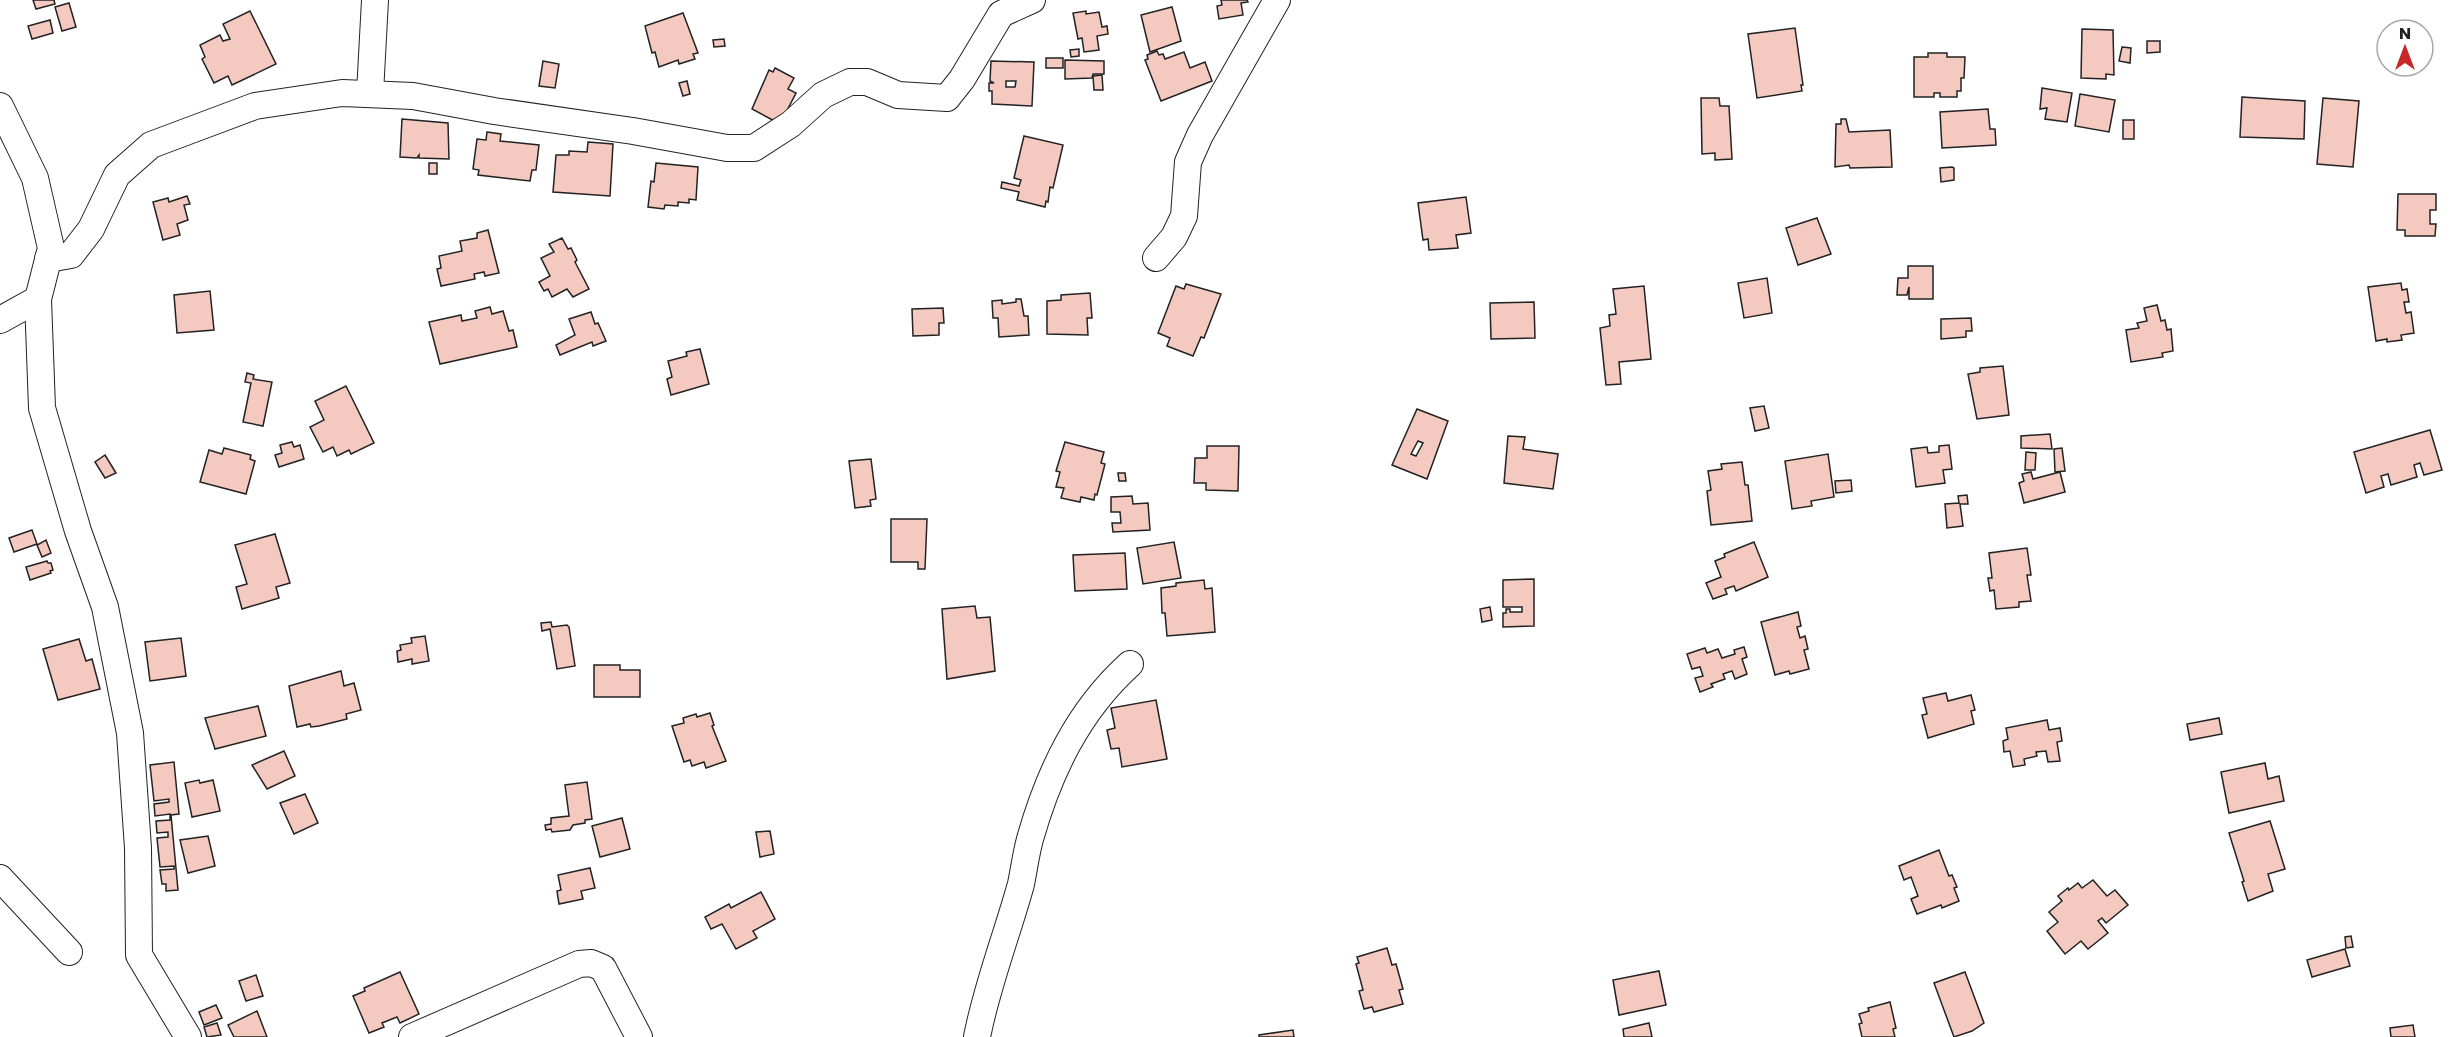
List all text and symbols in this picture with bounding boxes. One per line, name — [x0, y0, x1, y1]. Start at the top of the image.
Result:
north arrow — [2375, 18, 2435, 78]
text: N — [2399, 22, 2411, 45]

